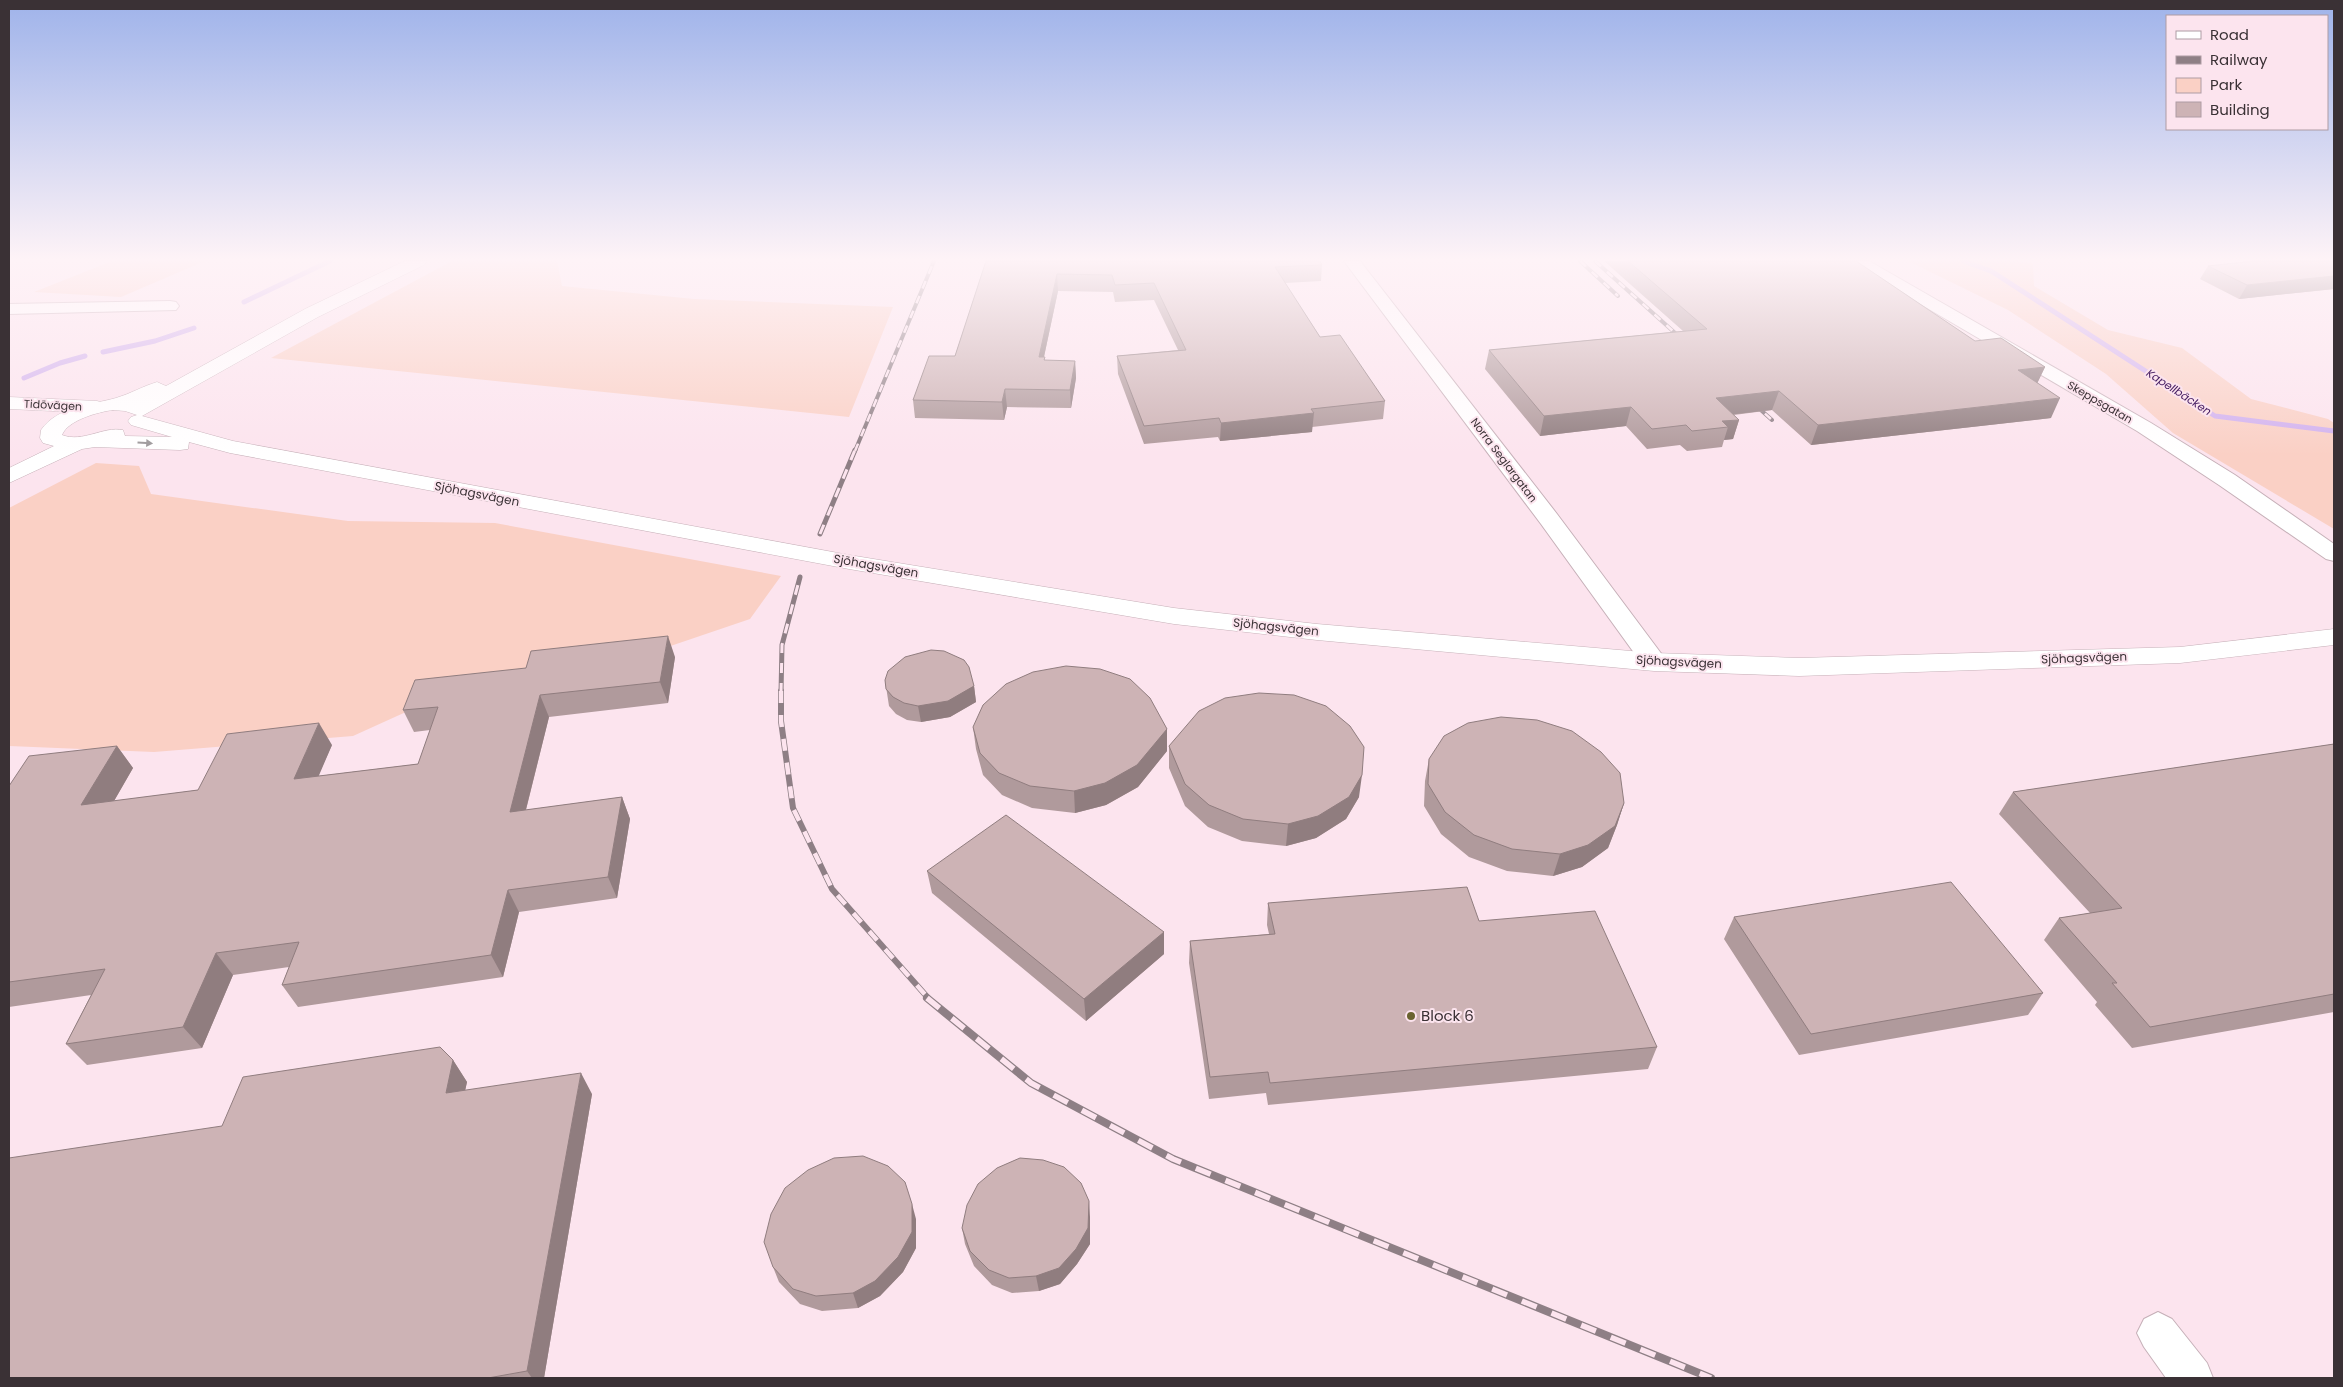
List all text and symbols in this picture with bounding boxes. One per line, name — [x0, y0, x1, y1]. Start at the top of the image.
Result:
legend — [2166, 15, 2328, 130]
text: Road — [2210, 24, 2249, 45]
text: Railway — [2210, 49, 2268, 70]
text: Park — [2210, 74, 2242, 95]
text: Building — [2210, 99, 2270, 120]
water label: Kapellbäcken — [2143, 365, 2215, 419]
street label: Skeppsgatan — [2064, 377, 2136, 427]
street label: Tidövägen — [24, 395, 82, 415]
street label: Norra Seglargatan — [1467, 415, 1541, 505]
one-way arrow — [138, 439, 154, 447]
street label: Sjöhagsvägen — [433, 477, 521, 510]
street label: Sjöhagsvägen — [832, 550, 920, 581]
street label: Sjöhagsvägen — [1232, 614, 1320, 639]
street label: Sjöhagsvägen — [2041, 648, 2127, 667]
street label: Sjöhagsvägen — [1636, 651, 1722, 672]
place label: Block 6 — [1421, 1005, 1474, 1026]
marker: Block 6 — [1405, 1010, 1417, 1022]

